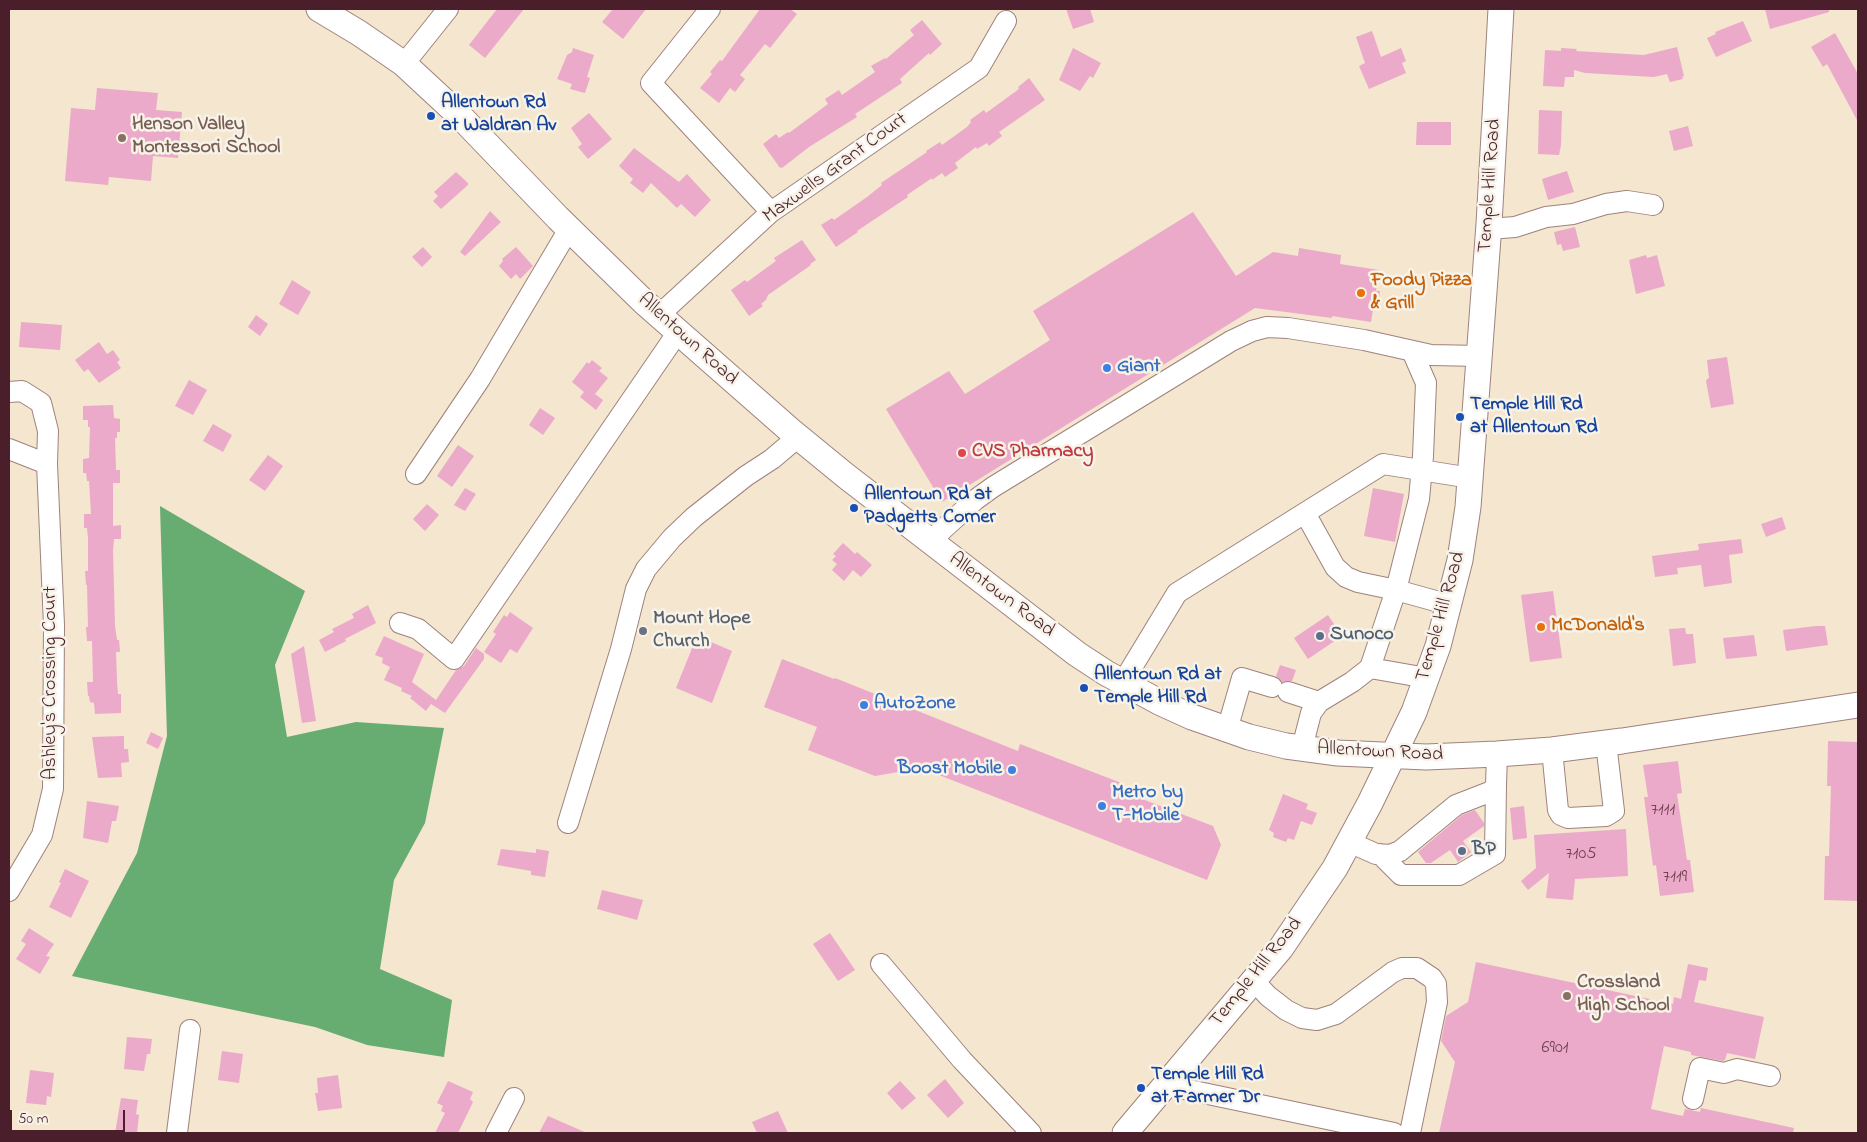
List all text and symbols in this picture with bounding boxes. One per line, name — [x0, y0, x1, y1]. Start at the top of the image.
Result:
place label: Allentown Rd at Waldran Av — [441, 92, 556, 139]
street label: Maxwells Grant Court — [759, 109, 913, 229]
marker: Allentown Rd at Waldran Av — [425, 110, 437, 122]
place label: Henson Valley Montessori School — [132, 114, 280, 161]
street label: Temple Hill Road — [1474, 118, 1508, 254]
marker: Henson Valley Montessori School — [116, 132, 128, 144]
place label: Foody Pizza & Grill — [1371, 270, 1472, 317]
marker: Foody Pizza & Grill — [1355, 287, 1367, 299]
street label: Allentown Road — [632, 289, 742, 391]
place label: Giant — [1117, 356, 1161, 380]
marker: Giant — [1101, 362, 1113, 374]
place label: Temple Hill Rd at Allentown Rd — [1470, 394, 1598, 441]
marker: Temple Hill Rd at Allentown Rd — [1454, 411, 1466, 423]
place label: CVS Pharmacy — [972, 441, 1093, 465]
marker: CVS Pharmacy — [956, 447, 968, 459]
place label: Allentown Rd at Padgetts Corner — [864, 484, 996, 531]
marker: Allentown Rd at Padgetts Corner — [848, 502, 860, 514]
street label: Allentown Road — [943, 548, 1059, 644]
street label: Temple Hill Road — [1412, 549, 1472, 685]
street label: Ashley's Crossing Court — [40, 586, 64, 780]
place label: Mount Hope Church — [653, 608, 750, 655]
place label: McDonald's — [1551, 615, 1645, 639]
marker: McDonald's — [1535, 621, 1547, 633]
place label: Sunoco — [1330, 624, 1394, 648]
marker: Mount Hope Church — [637, 625, 649, 637]
marker: Sunoco — [1314, 630, 1326, 642]
place label: Allentown Rd at Temple Hill Rd — [1094, 664, 1222, 711]
marker: Allentown Rd at Temple Hill Rd — [1078, 682, 1090, 694]
place label: AutoZone — [874, 693, 955, 717]
marker: AutoZone — [858, 699, 870, 711]
street label: Allentown Road — [1316, 738, 1444, 768]
place label: Boost Mobile — [897, 758, 1002, 782]
marker: Boost Mobile — [1006, 764, 1018, 776]
place label: Metro by T-Mobile — [1112, 782, 1183, 829]
marker: Metro by T-Mobile — [1096, 800, 1108, 812]
house number: 7111 — [1651, 800, 1675, 822]
place label: BP — [1472, 839, 1496, 863]
house number: 7105 — [1565, 844, 1597, 866]
marker: BP — [1456, 845, 1468, 857]
house number: 7119 — [1663, 867, 1687, 889]
street label: Temple Hill Road — [1206, 913, 1308, 1033]
place label: Crossland High School — [1577, 972, 1670, 1019]
marker: Crossland High School — [1561, 990, 1573, 1002]
house number: 6901 — [1542, 1038, 1568, 1060]
place label: Temple Hill Rd at Farmer Dr — [1151, 1064, 1264, 1111]
marker: Temple Hill Rd at Farmer Dr — [1135, 1082, 1147, 1094]
scale bar — [12, 1100, 128, 1132]
text: 50 m — [18, 1108, 48, 1130]

